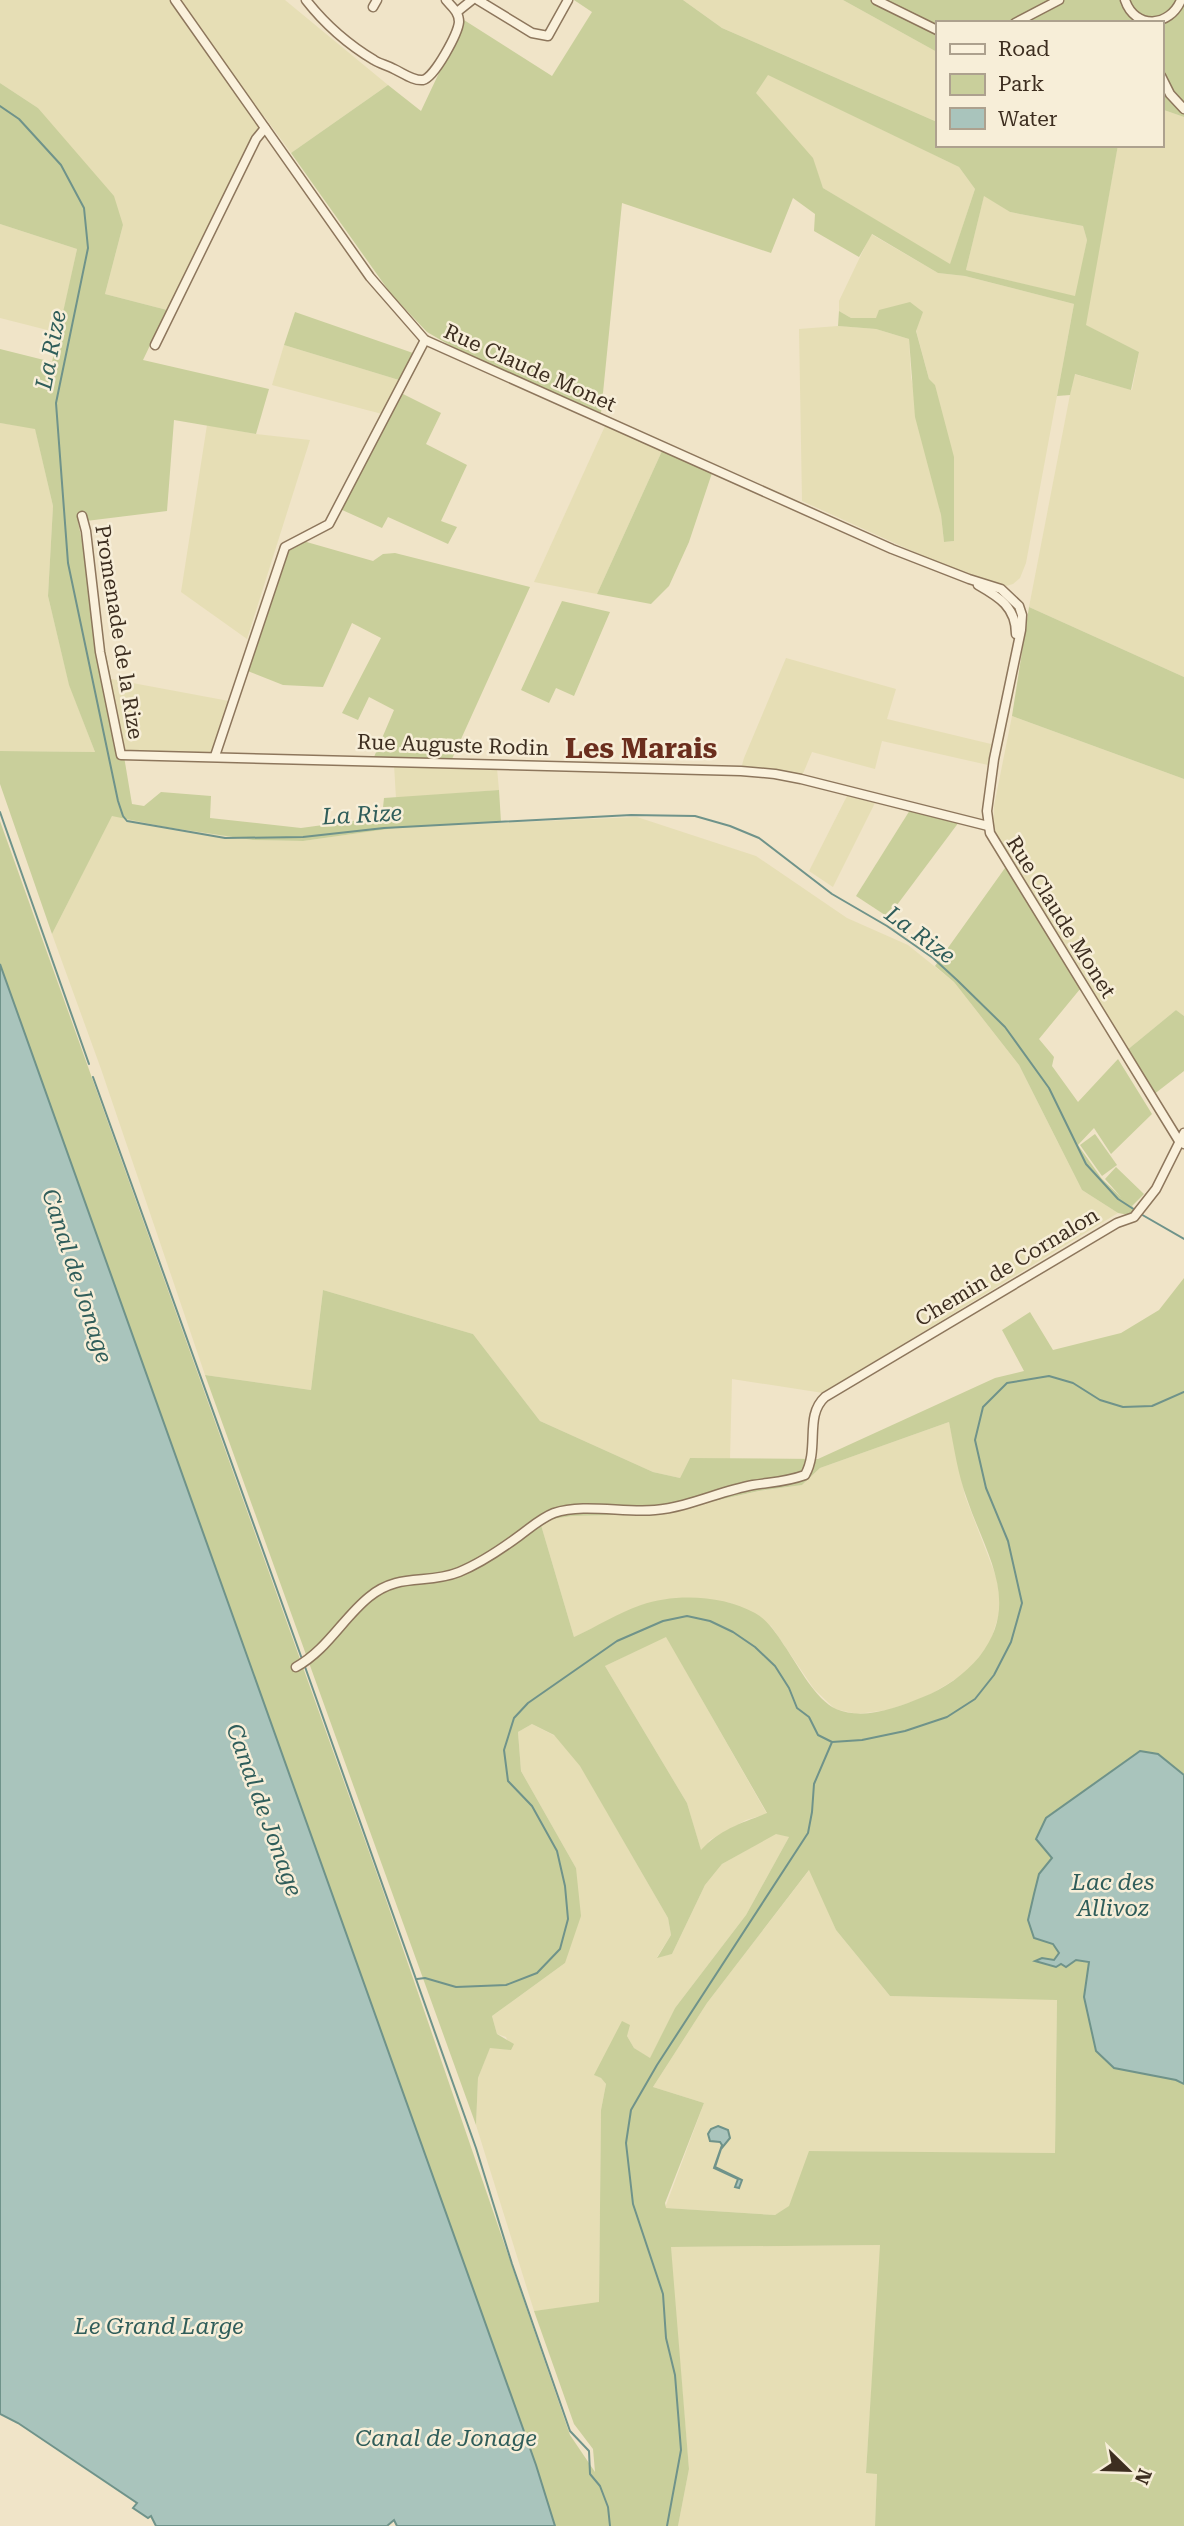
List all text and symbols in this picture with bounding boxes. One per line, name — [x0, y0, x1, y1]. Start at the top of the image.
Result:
legend — [936, 21, 1163, 147]
text: Road — [998, 37, 1050, 61]
text: Park — [998, 72, 1044, 96]
text: Water — [998, 107, 1058, 131]
water label: La Rize — [30, 308, 72, 393]
street label: Rue Claude Monet — [440, 319, 620, 417]
street label: Promenade de la Rize — [90, 523, 148, 741]
street label: Rue Auguste Rodin — [357, 730, 550, 760]
district label: Les Marais — [565, 732, 717, 765]
water label: La Rize — [320, 799, 403, 831]
street label: Rue Claude Monet — [1002, 832, 1121, 1002]
water label: La Rize — [879, 900, 960, 969]
water label: Canal de Jonage — [36, 1185, 118, 1367]
street label: Chemin de Cornalon — [911, 1202, 1103, 1331]
water label: Canal de Jonage — [220, 1720, 308, 1900]
water label: Lac des Allivoz — [1071, 1869, 1154, 1922]
water label: Le Grand Large — [73, 2313, 244, 2340]
water label: Canal de Jonage — [355, 2425, 537, 2452]
north arrow — [1093, 2435, 1163, 2505]
text: N — [1130, 2465, 1157, 2488]

